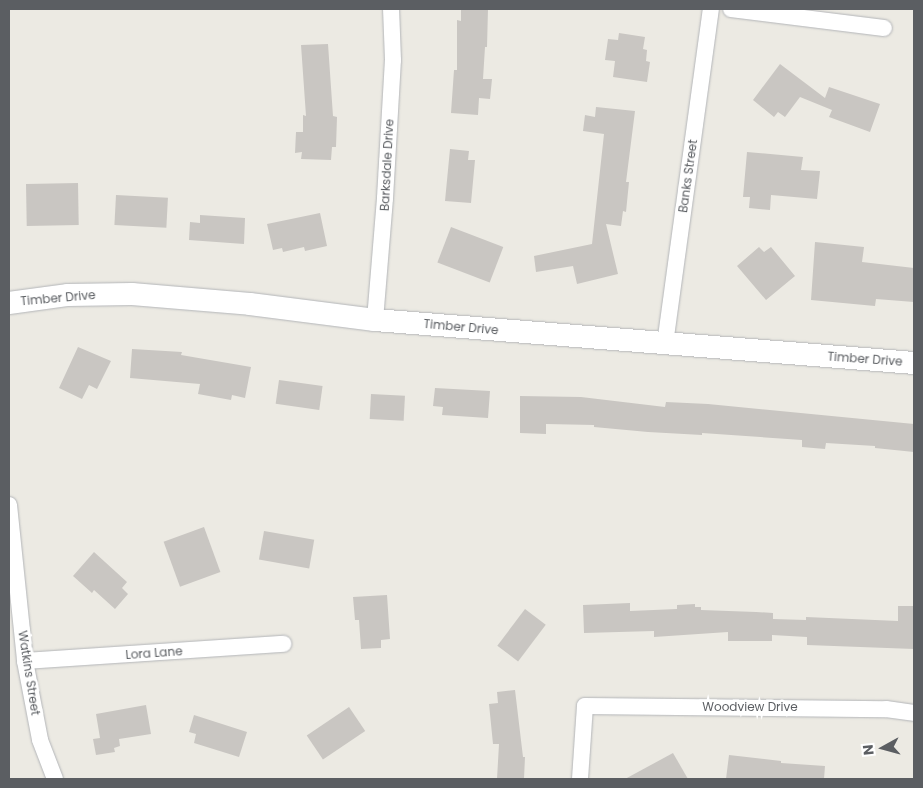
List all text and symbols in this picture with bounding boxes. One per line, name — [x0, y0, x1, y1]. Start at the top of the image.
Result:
street label: Barksdale Drive — [377, 119, 397, 211]
street label: Banks Street — [676, 138, 700, 214]
street label: Timber Drive — [20, 288, 96, 308]
street label: Timber Drive — [423, 317, 499, 337]
street label: Timber Drive — [827, 349, 903, 369]
street label: Watkins Street — [15, 630, 43, 716]
street label: Lora Lane — [125, 644, 183, 662]
street label: Woodview Drive — [702, 700, 798, 714]
north arrow — [858, 723, 908, 773]
text: N — [858, 743, 879, 756]

